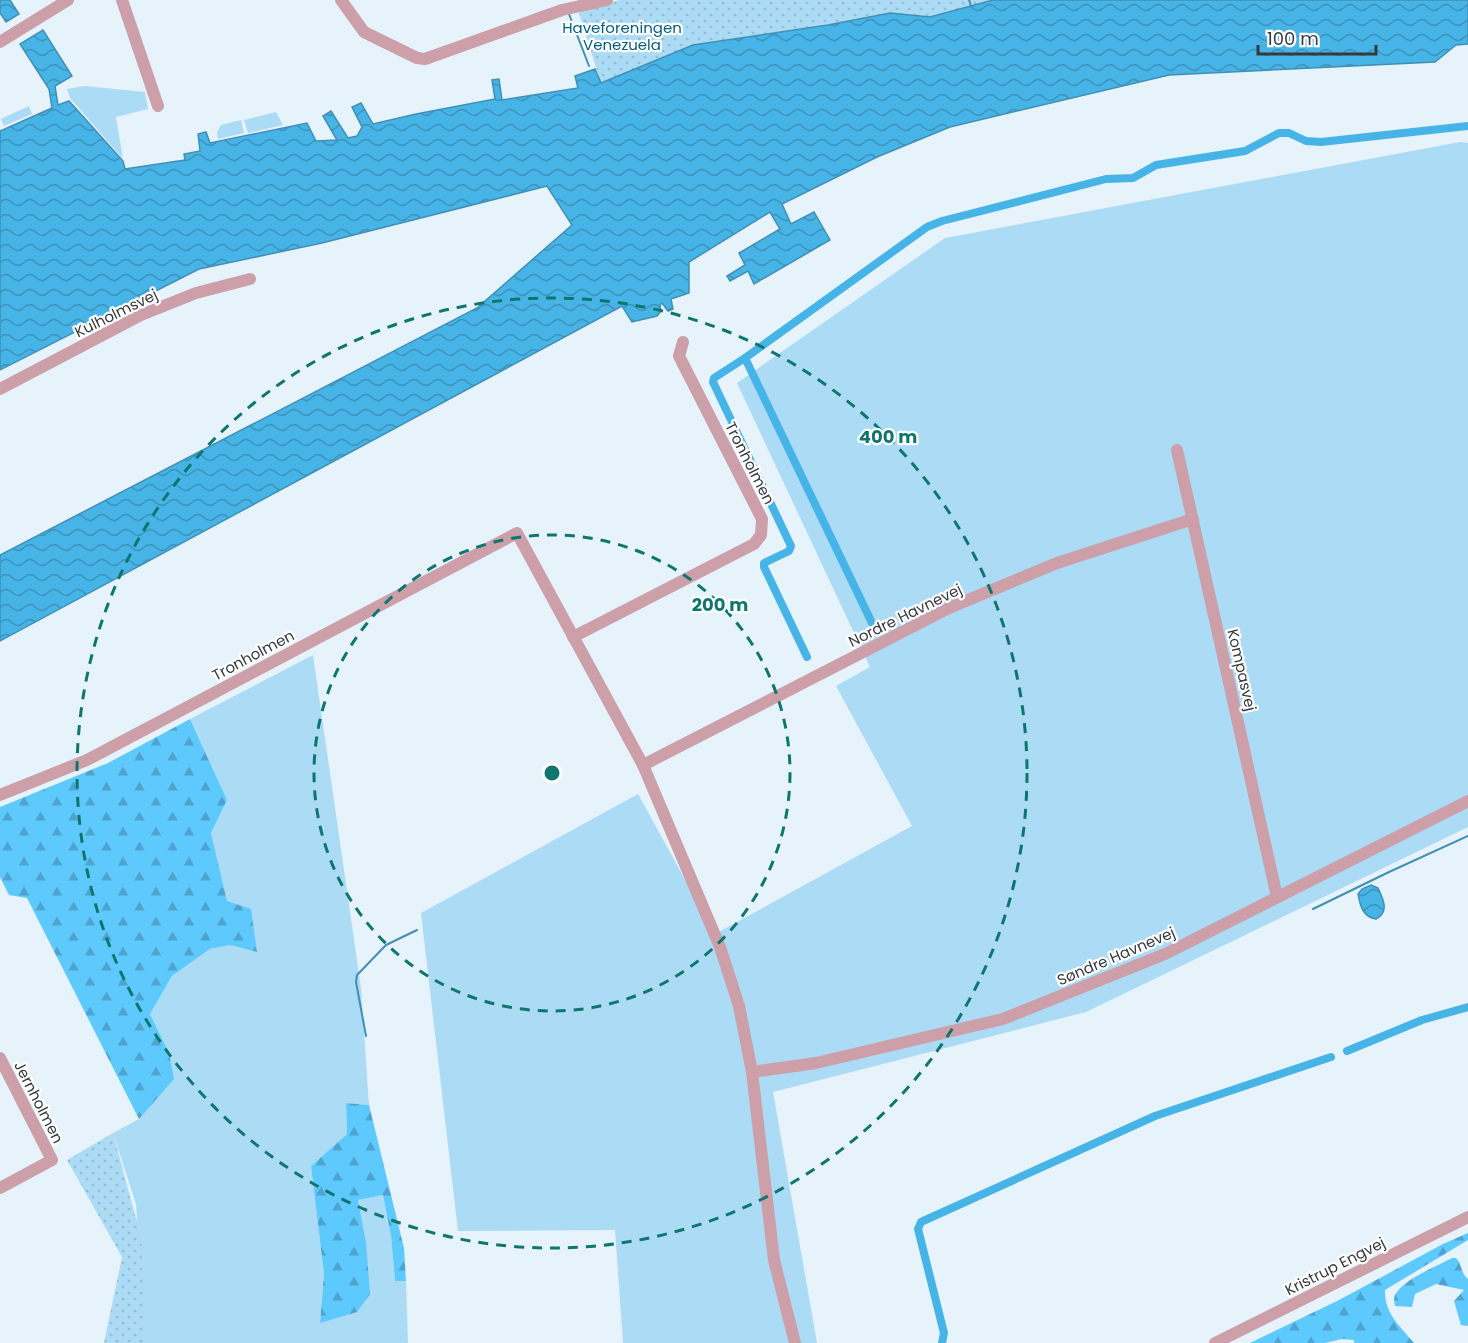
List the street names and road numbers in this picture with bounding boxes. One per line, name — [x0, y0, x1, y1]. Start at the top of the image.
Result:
street label: Kulholmsvej — [71, 284, 161, 342]
street label: Tronholmen — [720, 418, 780, 508]
street label: Nordre Havnevej — [845, 578, 965, 652]
street label: Tronholmen — [208, 625, 298, 685]
street label: Kompasvej — [1222, 627, 1262, 713]
street label: Søndre Havnevej — [1054, 922, 1178, 990]
street label: Jernholmen — [9, 1057, 69, 1147]
street label: Kristrup Engvej — [1281, 1232, 1389, 1300]

